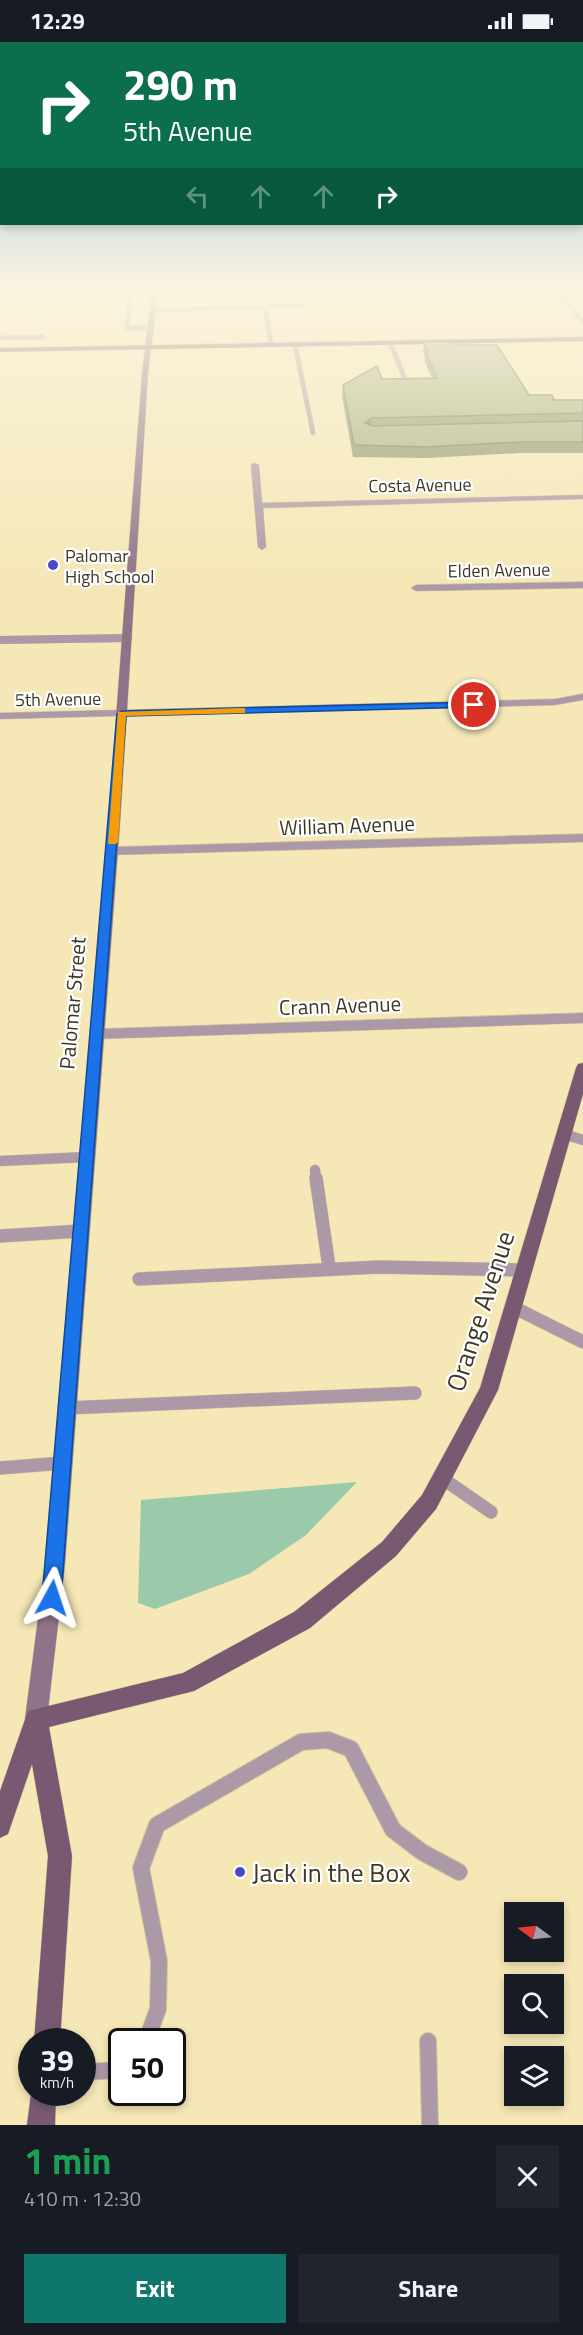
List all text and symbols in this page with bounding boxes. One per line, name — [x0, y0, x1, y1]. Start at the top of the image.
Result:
text: 12:29 — [30, 4, 85, 38]
text: 290 m — [123, 52, 238, 116]
icon: right — [24, 66, 102, 144]
text: 5th Avenue — [123, 110, 253, 151]
icon: left — [181, 180, 214, 213]
icon: ahead — [244, 180, 277, 213]
icon: ahead — [307, 180, 340, 213]
icon: right — [370, 180, 403, 213]
street label: Costa Avenue — [368, 471, 472, 499]
place label: Palomar High School — [65, 542, 154, 590]
street label: Elden Avenue — [447, 556, 551, 584]
marker: Palomar High School — [46, 558, 60, 572]
pin — [448, 679, 499, 730]
street label: 5th Avenue — [15, 685, 101, 713]
icon: arrive — [457, 688, 490, 721]
street label: William Avenue — [279, 807, 415, 843]
street label: Palomar Street — [50, 935, 94, 1071]
street label: Crann Avenue — [278, 987, 402, 1023]
street label: Orange Avenue — [436, 1226, 524, 1396]
position arrow — [20, 1566, 84, 1630]
place label: Jack in the Box — [252, 1853, 411, 1892]
marker: Jack in the Box — [233, 1865, 247, 1879]
north arrow — [504, 1902, 564, 1962]
map controls — [504, 1902, 564, 2106]
button: search — [504, 1974, 564, 2034]
speed limit sign: 50 — [108, 2028, 186, 2106]
text: 39 — [40, 2037, 74, 2083]
button: layers — [504, 2046, 564, 2106]
text: km/h — [40, 2071, 74, 2094]
text: 1 min — [24, 2133, 111, 2188]
button: close — [496, 2145, 559, 2208]
text: 410 m · 12:30 — [24, 2183, 141, 2214]
button: Exit — [24, 2254, 286, 2323]
button: Share — [298, 2254, 559, 2323]

